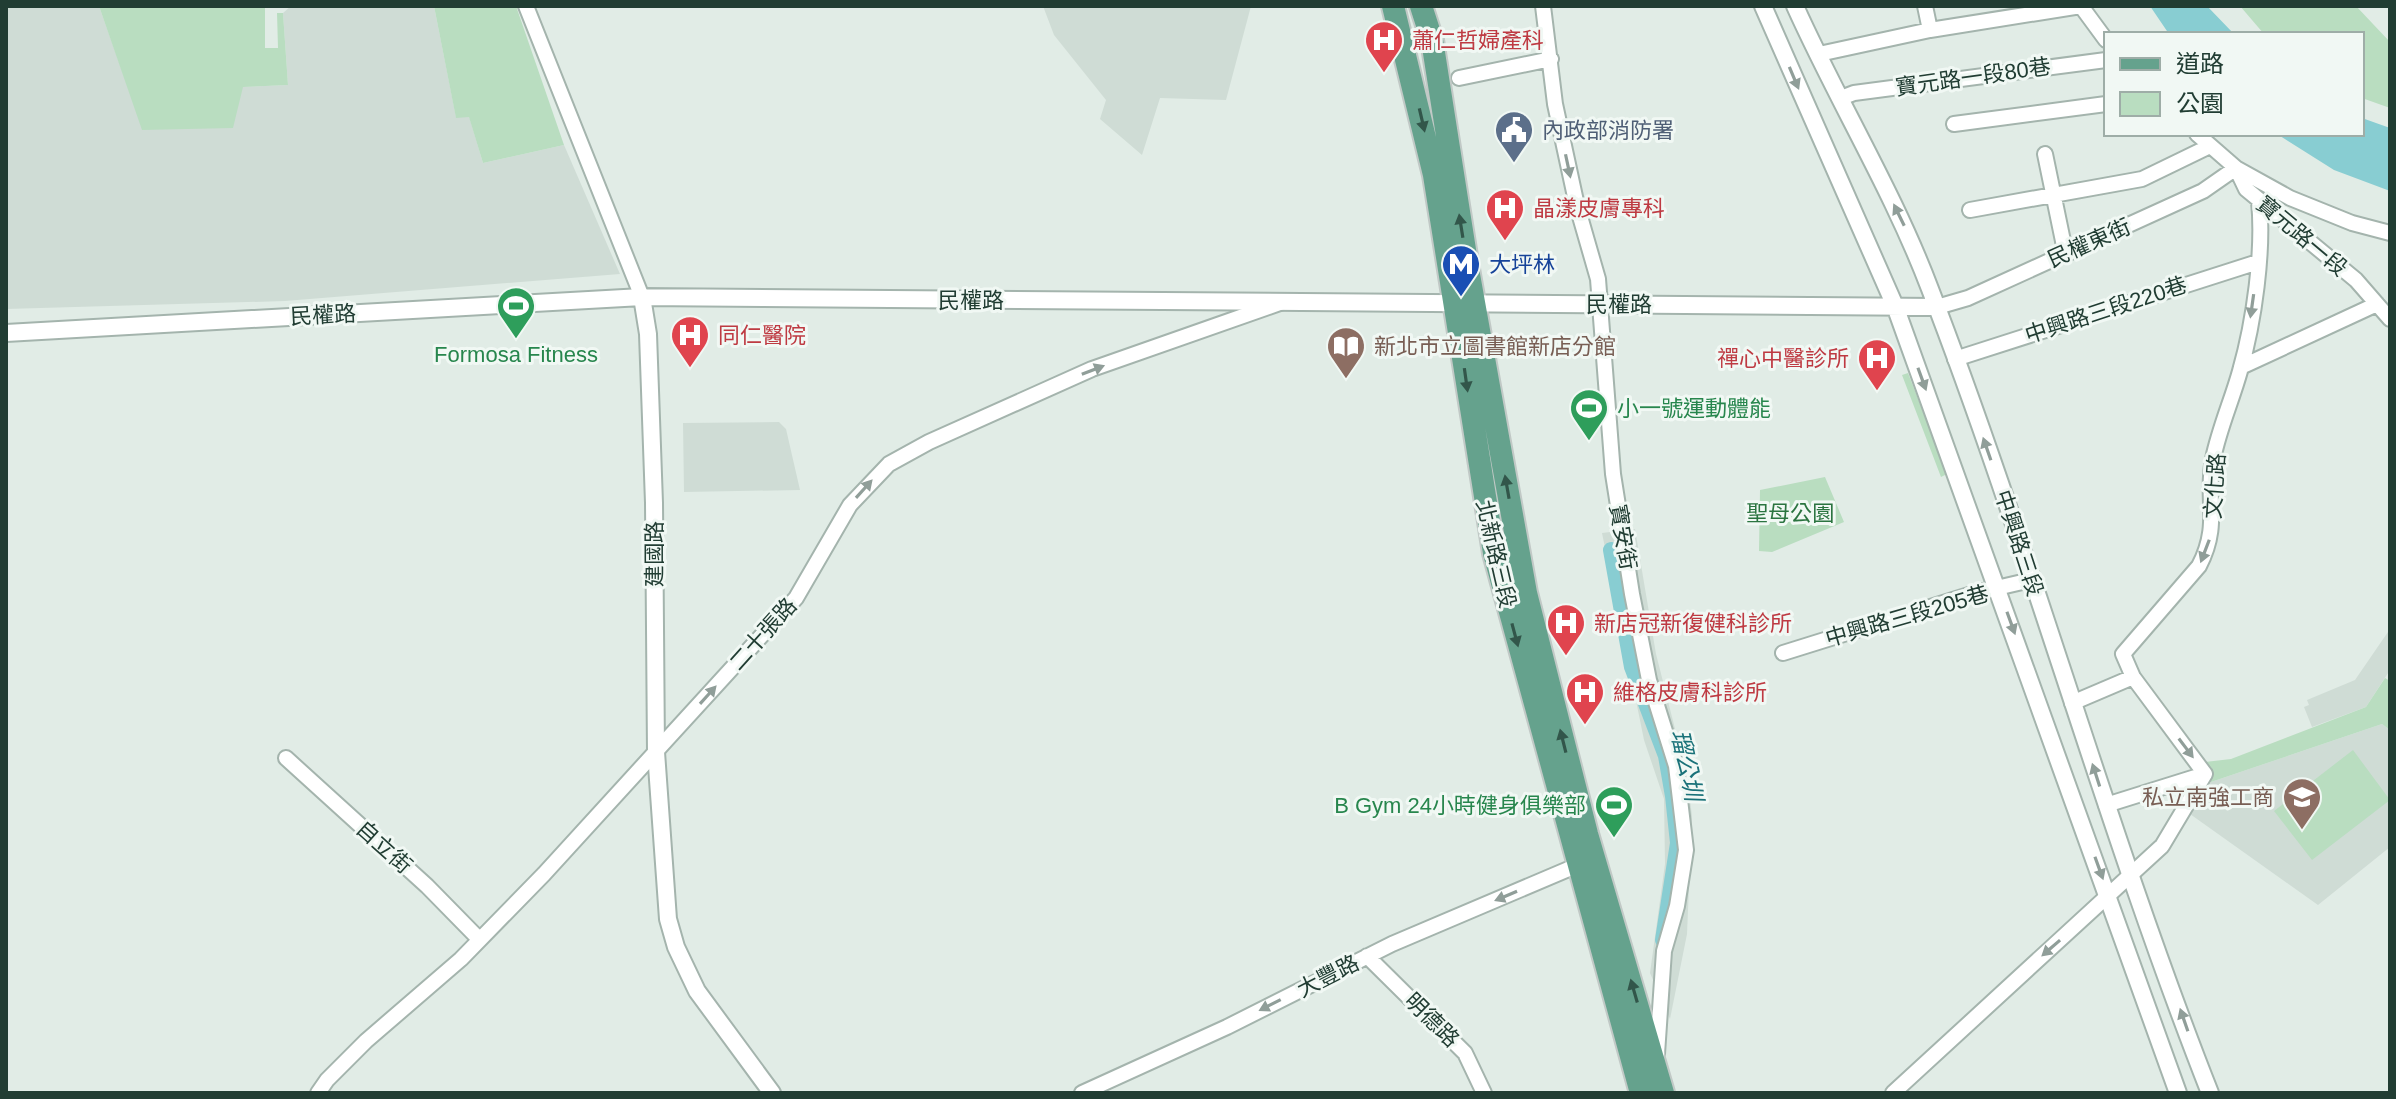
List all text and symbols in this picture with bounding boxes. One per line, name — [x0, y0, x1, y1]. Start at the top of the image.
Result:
hospital icon: 蕭仁哲婦產科 — [1363, 19, 1405, 74]
place label: 蕭仁哲婦產科 — [1412, 28, 1544, 53]
legend — [2104, 32, 2364, 136]
text: 道路 — [2176, 50, 2224, 77]
street label: 寶元路一段80巷 — [1894, 54, 2052, 100]
one-way arrow — [1788, 66, 1801, 90]
text: 公園 — [2176, 90, 2224, 117]
one-way arrow — [1416, 108, 1429, 133]
public building icon: 內政部消防署 — [1493, 109, 1535, 164]
place label: 內政部消防署 — [1542, 118, 1674, 143]
one-way arrow — [1562, 153, 1575, 178]
hospital icon: 晶漾皮膚專科 — [1484, 187, 1526, 242]
street label: 寶元路一段 — [2252, 191, 2352, 281]
place label: 晶漾皮膚專科 — [1533, 196, 1665, 221]
one-way arrow — [1892, 204, 1905, 227]
one-way arrow — [1454, 213, 1467, 238]
street label: 民權東街 — [2044, 214, 2134, 272]
metro station icon: 大坪林 — [1440, 243, 1482, 298]
place label: 大坪林 — [1489, 252, 1555, 277]
street label: 中興路三段220巷 — [2022, 272, 2190, 348]
sports icon: Formosa Fitness — [495, 285, 537, 340]
street label: 民權路 — [938, 288, 1004, 313]
street label: 民權路 — [1586, 292, 1652, 317]
one-way arrow — [2245, 294, 2258, 319]
street label: 民權路 — [289, 301, 357, 329]
hospital icon: 同仁醫院 — [669, 314, 711, 369]
place label: 同仁醫院 — [718, 323, 806, 348]
library icon: 新北市立圖書館新店分館 — [1325, 325, 1367, 380]
place label: 新北市立圖書館新店分館 — [1374, 334, 1616, 359]
hospital icon: 禪心中醫診所 — [1856, 337, 1898, 392]
place label: Formosa Fitness — [434, 342, 598, 367]
place label: 禪心中醫診所 — [1717, 346, 1849, 371]
one-way arrow — [1081, 363, 1105, 376]
one-way arrow — [1916, 367, 1929, 391]
one-way arrow — [1460, 368, 1473, 393]
sports icon: 小一號運動體能 — [1568, 387, 1610, 442]
place label: 小一號運動體能 — [1617, 396, 1771, 421]
one-way arrow — [1980, 437, 1992, 461]
street label: 文化路 — [2200, 452, 2230, 520]
one-way arrow — [1501, 474, 1513, 499]
one-way arrow — [855, 479, 873, 498]
street label: 中興路三段 — [1990, 487, 2048, 599]
street label: 北新路三段 — [1471, 498, 1521, 610]
park label: 聖母公園 — [1746, 501, 1834, 526]
street label: 寶安街 — [1605, 502, 1641, 572]
street label: 建國路 — [642, 521, 667, 587]
one-way arrow — [2198, 539, 2211, 563]
street label: 中興路三段205巷 — [1822, 581, 1992, 651]
street label: 二十張路 — [724, 593, 802, 675]
hospital icon: 新店冠新復健科診所 — [1545, 602, 1587, 657]
place label: 新店冠新復健科診所 — [1594, 611, 1792, 636]
one-way arrow — [2006, 611, 2018, 635]
one-way arrow — [1510, 623, 1522, 648]
hospital icon: 維格皮膚科診所 — [1564, 671, 1606, 726]
place label: 維格皮膚科診所 — [1613, 680, 1767, 705]
one-way arrow — [699, 685, 717, 704]
water label: 瑠公圳 — [1666, 727, 1708, 806]
one-way arrow — [1557, 728, 1569, 753]
one-way arrow — [2177, 737, 2193, 758]
one-way arrow — [2089, 763, 2101, 787]
school or university icon: 私立南強工商 — [2281, 776, 2323, 831]
sports icon: B Gym 24小時健身俱樂部 — [1593, 784, 1635, 839]
place label: 私立南強工商 — [2142, 785, 2274, 810]
place label: B Gym 24小時健身俱樂部 — [1334, 793, 1586, 818]
street label: 自立街 — [351, 816, 417, 878]
one-way arrow — [2093, 856, 2106, 880]
one-way arrow — [1494, 889, 1518, 902]
one-way arrow — [2041, 939, 2060, 957]
street label: 大豐路 — [1293, 950, 1363, 1002]
one-way arrow — [1627, 979, 1640, 1003]
street label: 明德路 — [1400, 988, 1464, 1052]
one-way arrow — [1259, 998, 1282, 1012]
one-way arrow — [2177, 1008, 2189, 1032]

